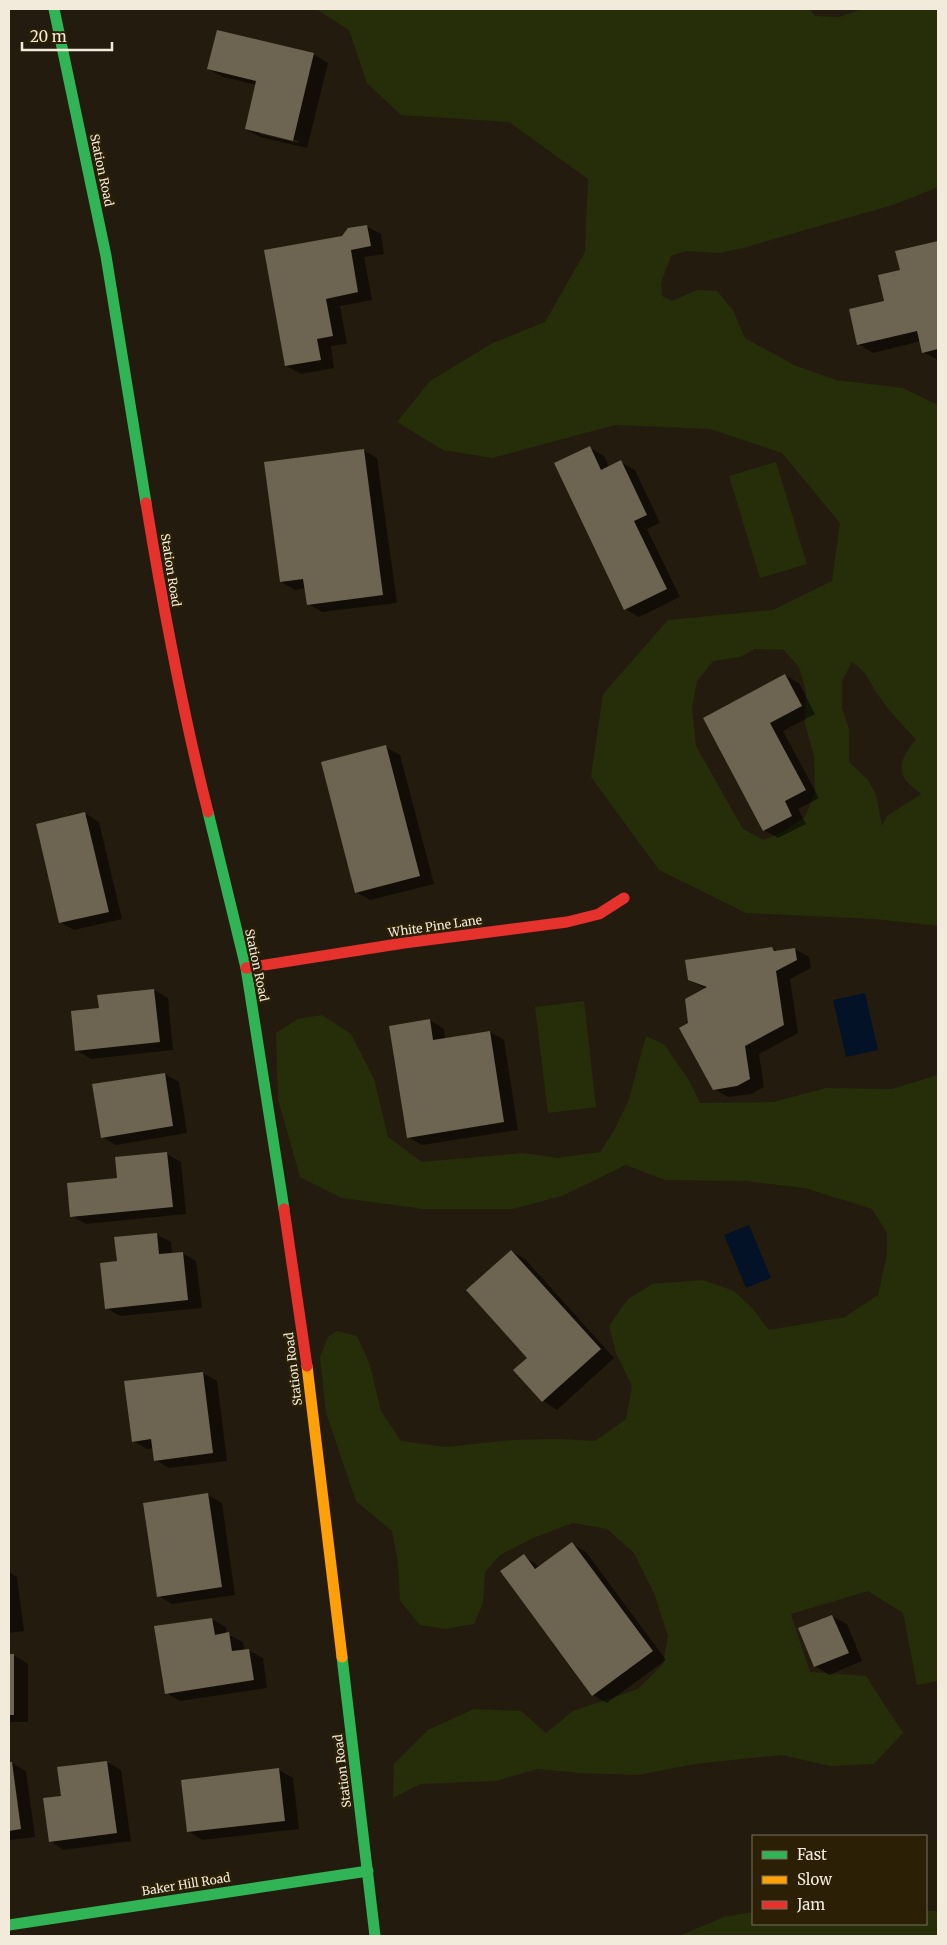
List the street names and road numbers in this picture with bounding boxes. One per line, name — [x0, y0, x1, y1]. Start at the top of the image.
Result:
street label: Station Road — [87, 132, 117, 208]
street label: Station Road — [158, 532, 184, 608]
street label: White Pine Lane — [386, 912, 483, 940]
street label: Station Road — [242, 927, 272, 1003]
street label: Station Road — [281, 1332, 305, 1406]
street label: Station Road — [330, 1734, 354, 1808]
street label: Baker Hill Road — [141, 1870, 231, 1898]

